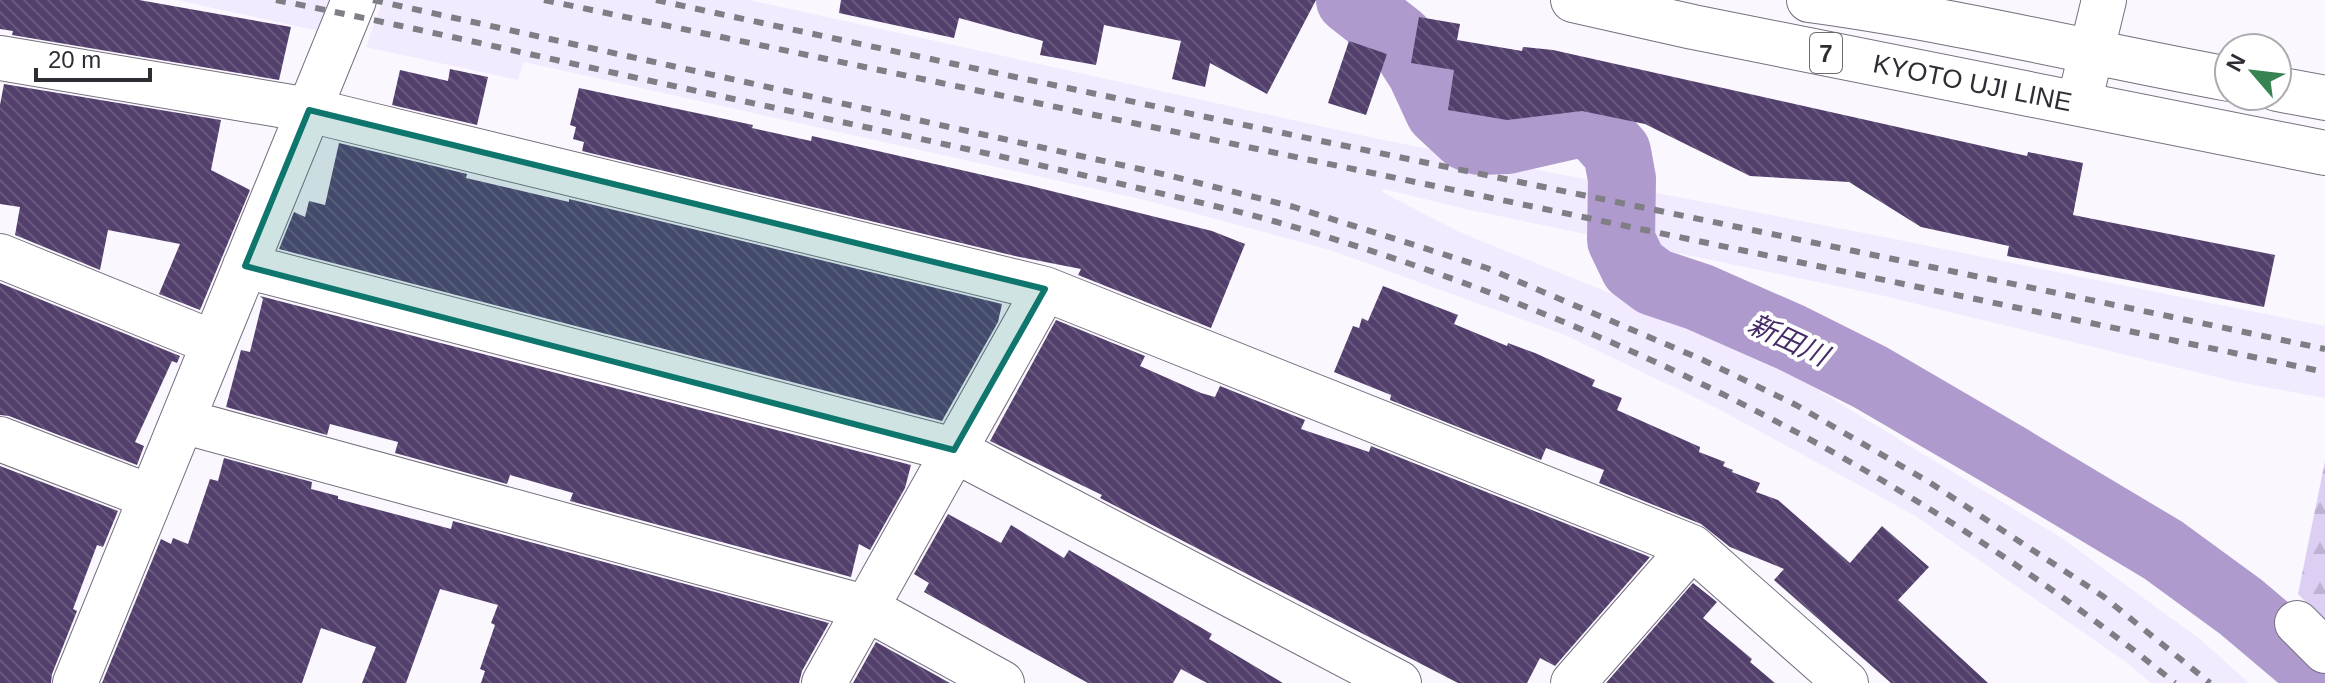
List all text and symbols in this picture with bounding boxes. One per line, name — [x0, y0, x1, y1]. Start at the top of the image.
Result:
scale bar — [36, 32, 150, 82]
north arrow — [2213, 32, 2293, 112]
road number: 7 — [1810, 33, 1842, 73]
text: 20 m — [48, 46, 101, 73]
street label: KYOTO UJI LINE — [1871, 48, 2074, 117]
text: N — [2221, 50, 2251, 76]
water label: 新田川 — [1743, 308, 1835, 373]

